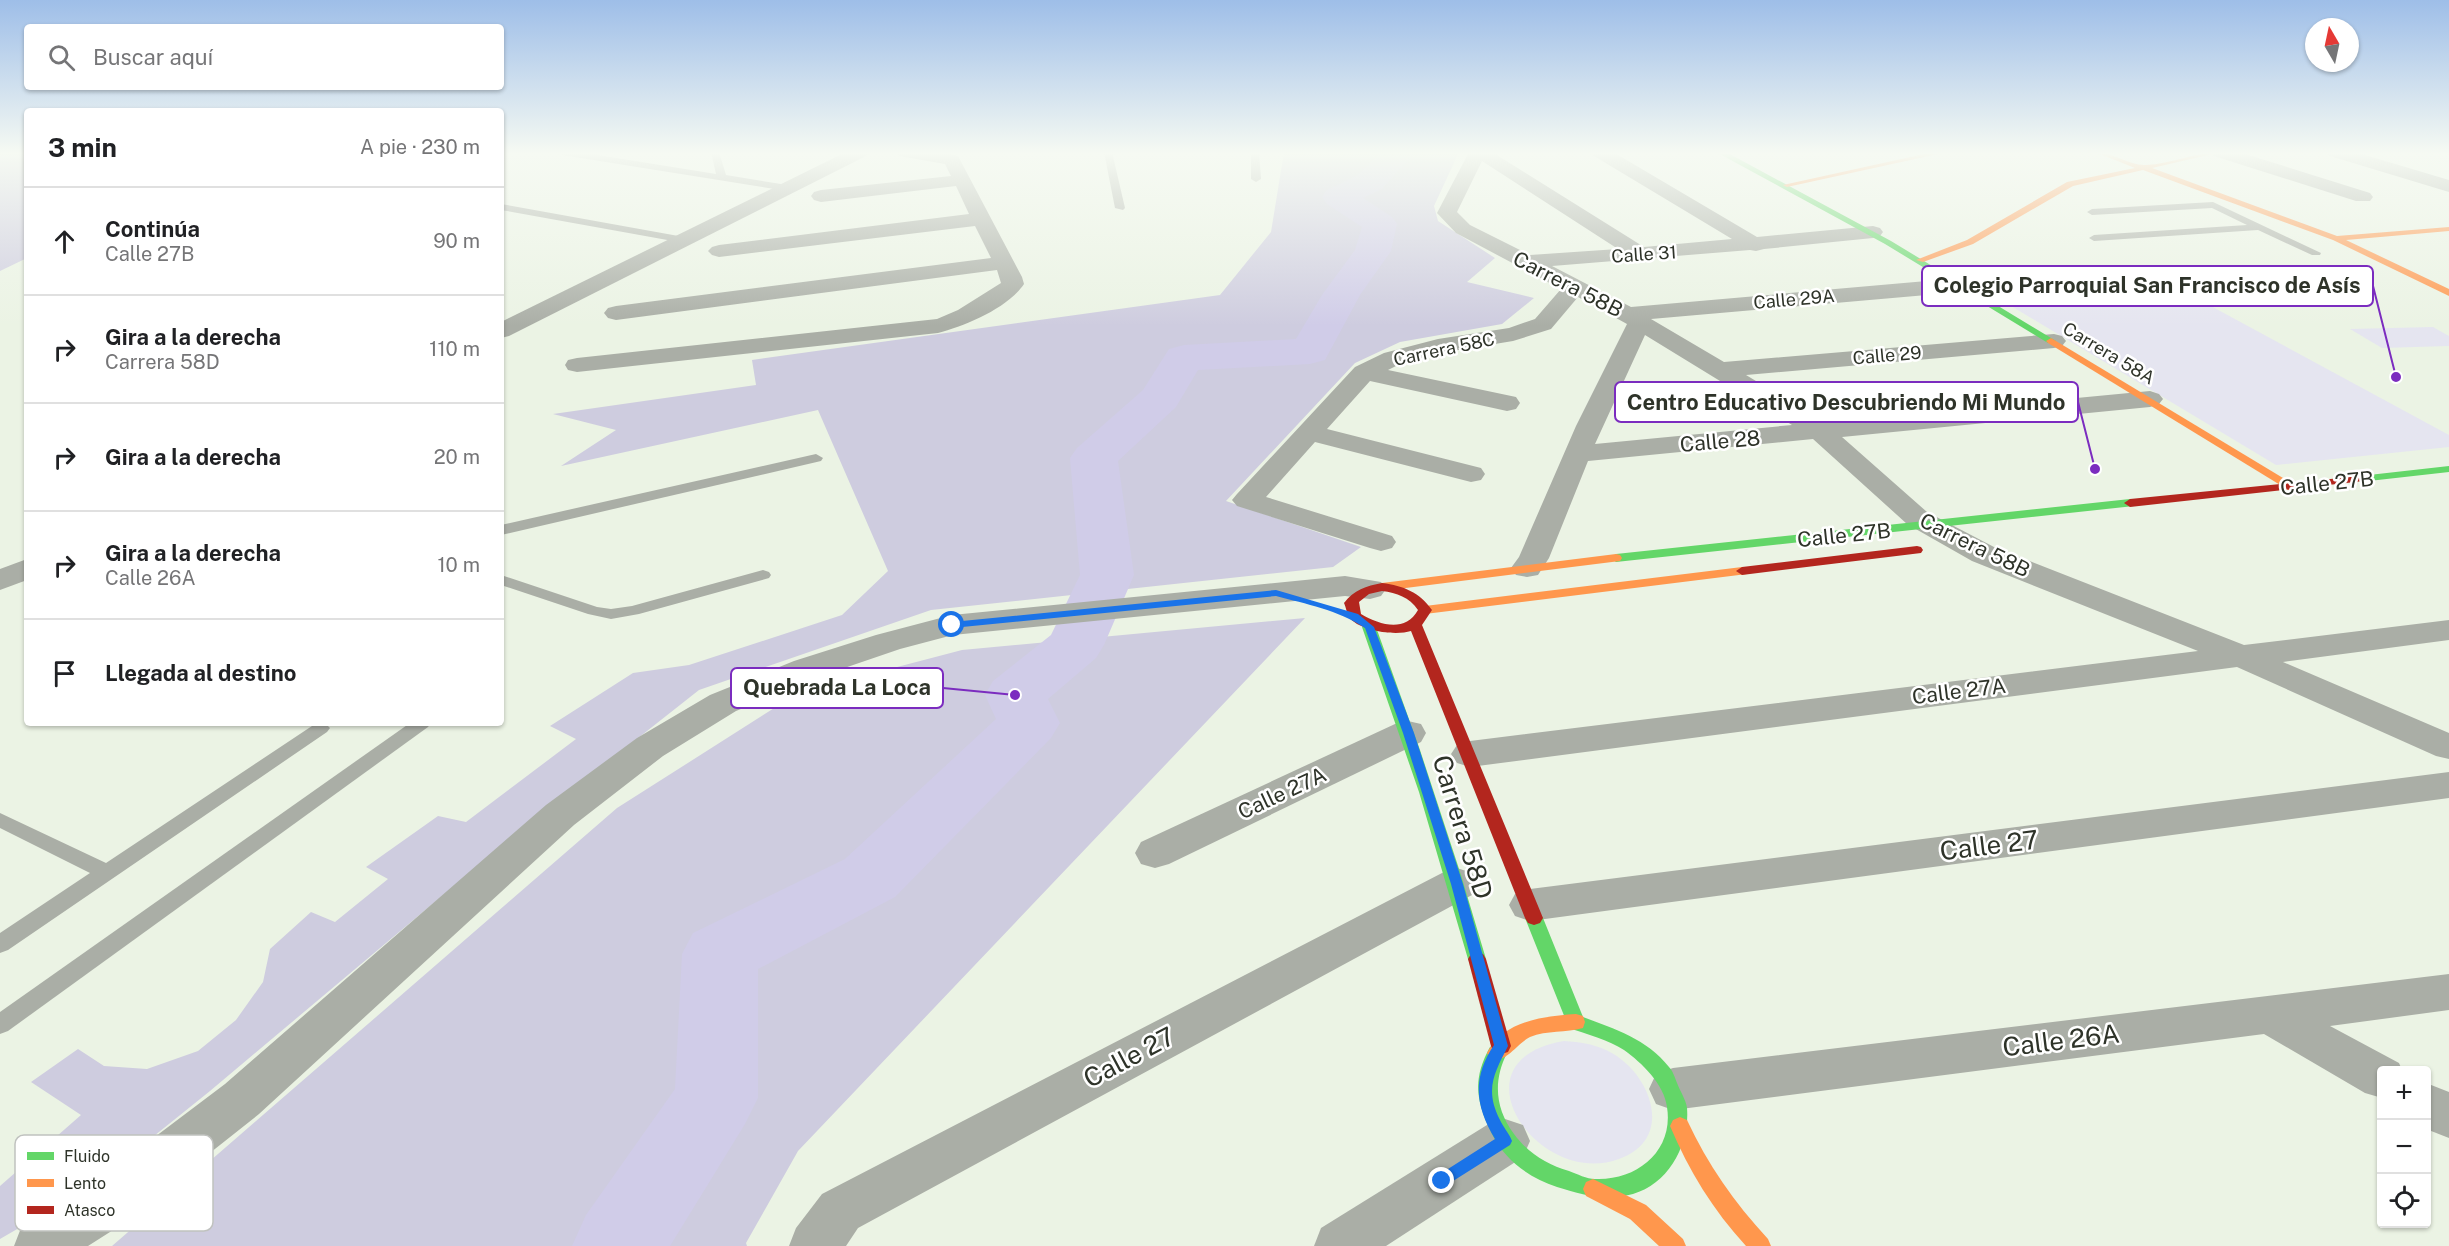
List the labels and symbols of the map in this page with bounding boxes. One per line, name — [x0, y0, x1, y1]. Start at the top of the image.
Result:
north arrow — [2305, 18, 2359, 72]
street label: Calle 31 — [1611, 241, 1677, 267]
street label: Carrera 58B — [1509, 246, 1627, 322]
callout: Colegio Parroquial San Francisco de Asís — [1922, 266, 2373, 306]
text: Colegio Parroquial San Francisco de Asís — [1933, 272, 2361, 298]
street label: Calle 29A — [1752, 285, 1836, 313]
street label: Carrera 58A — [2059, 317, 2159, 389]
street label: Carrera 58C — [1391, 328, 1497, 370]
street label: Calle 29 — [1852, 342, 1922, 368]
callout: Centro Educativo Descubriendo Mi Mundo — [1615, 382, 2078, 422]
text: Centro Educativo Descubriendo Mi Mundo — [1627, 389, 2065, 415]
street label: Calle 28 — [1679, 425, 1761, 457]
street label: Calle 27B — [2279, 466, 2375, 500]
street label: Carrera 58B — [1916, 508, 2034, 582]
street label: Calle 27B — [1796, 518, 1892, 552]
route start — [938, 611, 964, 637]
callout: Quebrada La Loca — [731, 668, 943, 708]
street label: Calle 27A — [1910, 673, 2008, 709]
text: Quebrada La Loca — [743, 674, 931, 700]
street label: Carrera 58D — [1426, 751, 1500, 903]
street label: Calle 27A — [1234, 762, 1330, 824]
street label: Calle 27 — [1938, 824, 2040, 866]
street label: Calle 26A — [2001, 1017, 2121, 1063]
street label: Calle 27 — [1078, 1020, 1180, 1094]
legend — [15, 1135, 213, 1231]
text: Fluido — [64, 1147, 110, 1166]
route end — [1428, 1167, 1454, 1193]
text: Lento — [64, 1174, 106, 1193]
text: Atasco — [64, 1201, 115, 1220]

